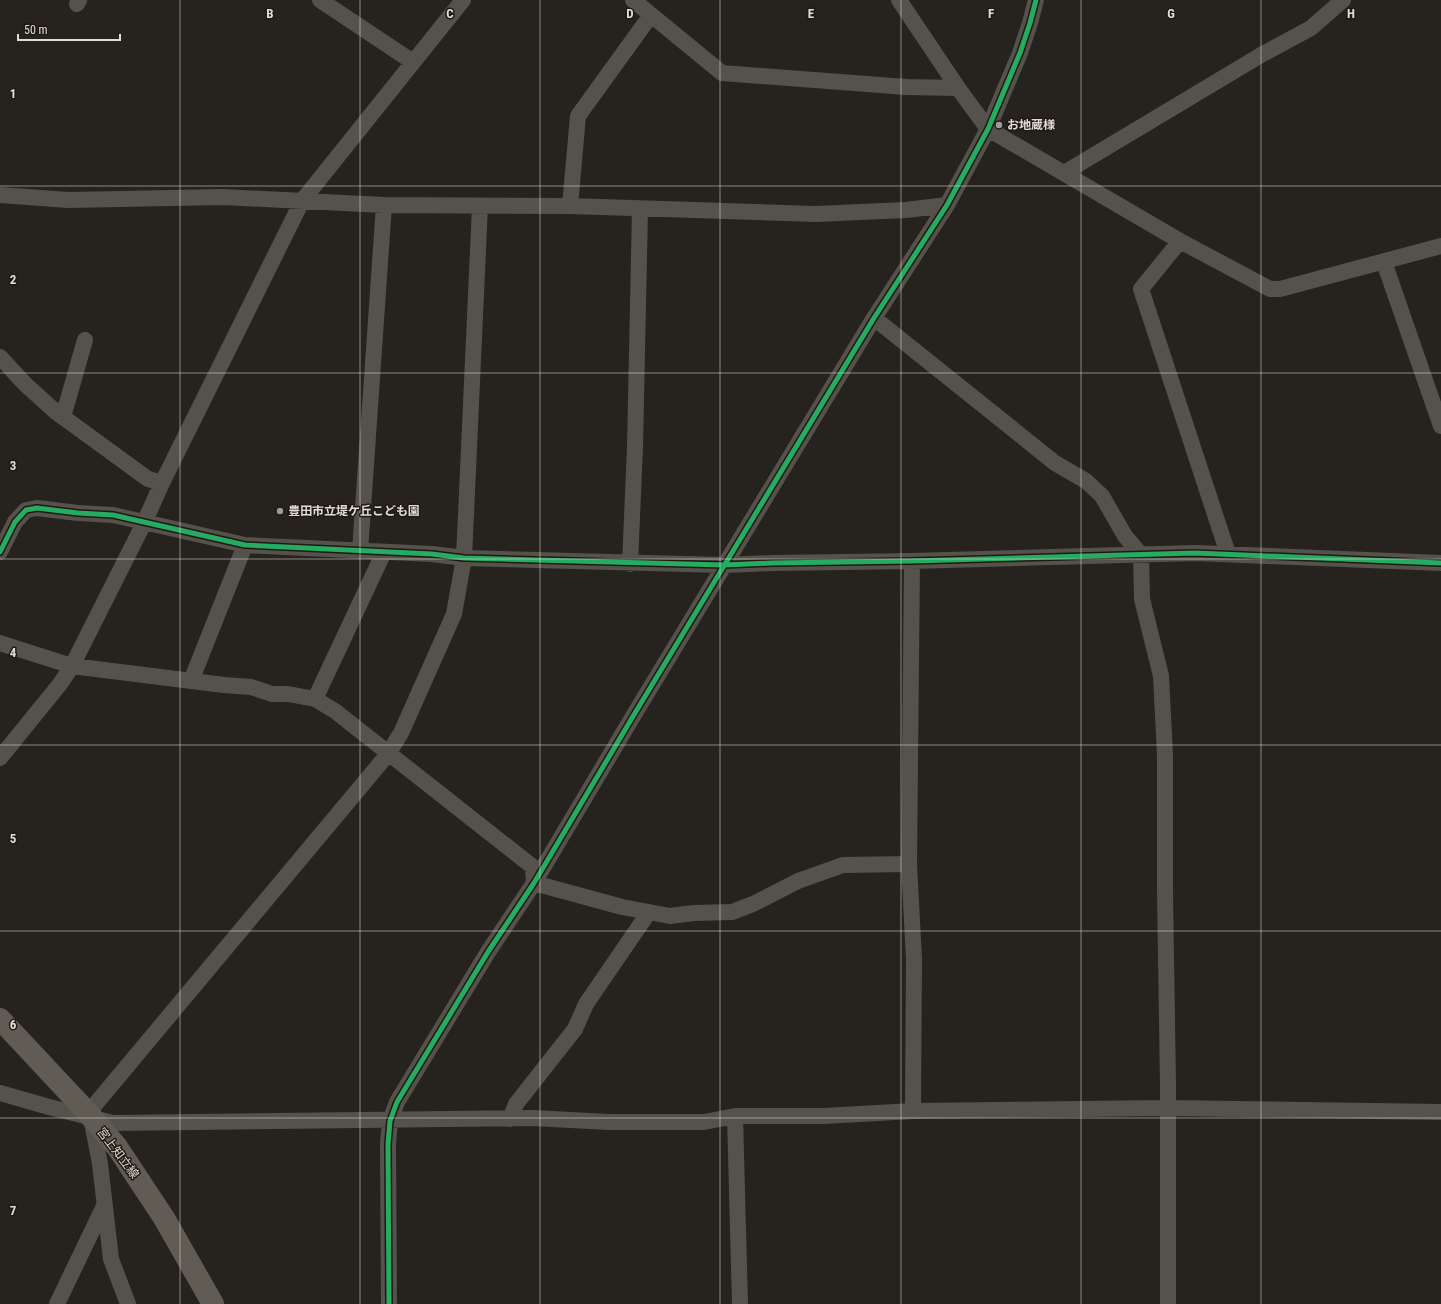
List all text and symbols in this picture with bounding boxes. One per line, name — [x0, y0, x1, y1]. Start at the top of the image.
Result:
text: B — [266, 6, 274, 21]
text: C — [446, 6, 454, 21]
text: D — [626, 6, 634, 21]
text: E — [808, 6, 815, 21]
text: F — [988, 6, 994, 21]
text: G — [1167, 6, 1175, 21]
text: H — [1347, 6, 1355, 21]
scale bar — [18, 16, 120, 42]
text: 50 m — [24, 23, 48, 37]
text: 1 — [10, 86, 16, 101]
place label: お地蔵様 — [1007, 118, 1055, 132]
marker: お地蔵様 — [994, 120, 1004, 130]
text: 2 — [10, 272, 17, 287]
text: 3 — [10, 458, 16, 473]
place label: 豊田市立堤ケ丘こども園 — [288, 504, 420, 518]
marker: 豊田市立堤ケ丘こども園 — [275, 506, 285, 516]
text: 4 — [10, 645, 17, 660]
text: 5 — [10, 831, 17, 846]
text: 6 — [10, 1017, 17, 1032]
street label: 宮上知立線 — [94, 1125, 142, 1181]
text: 7 — [10, 1203, 17, 1218]

